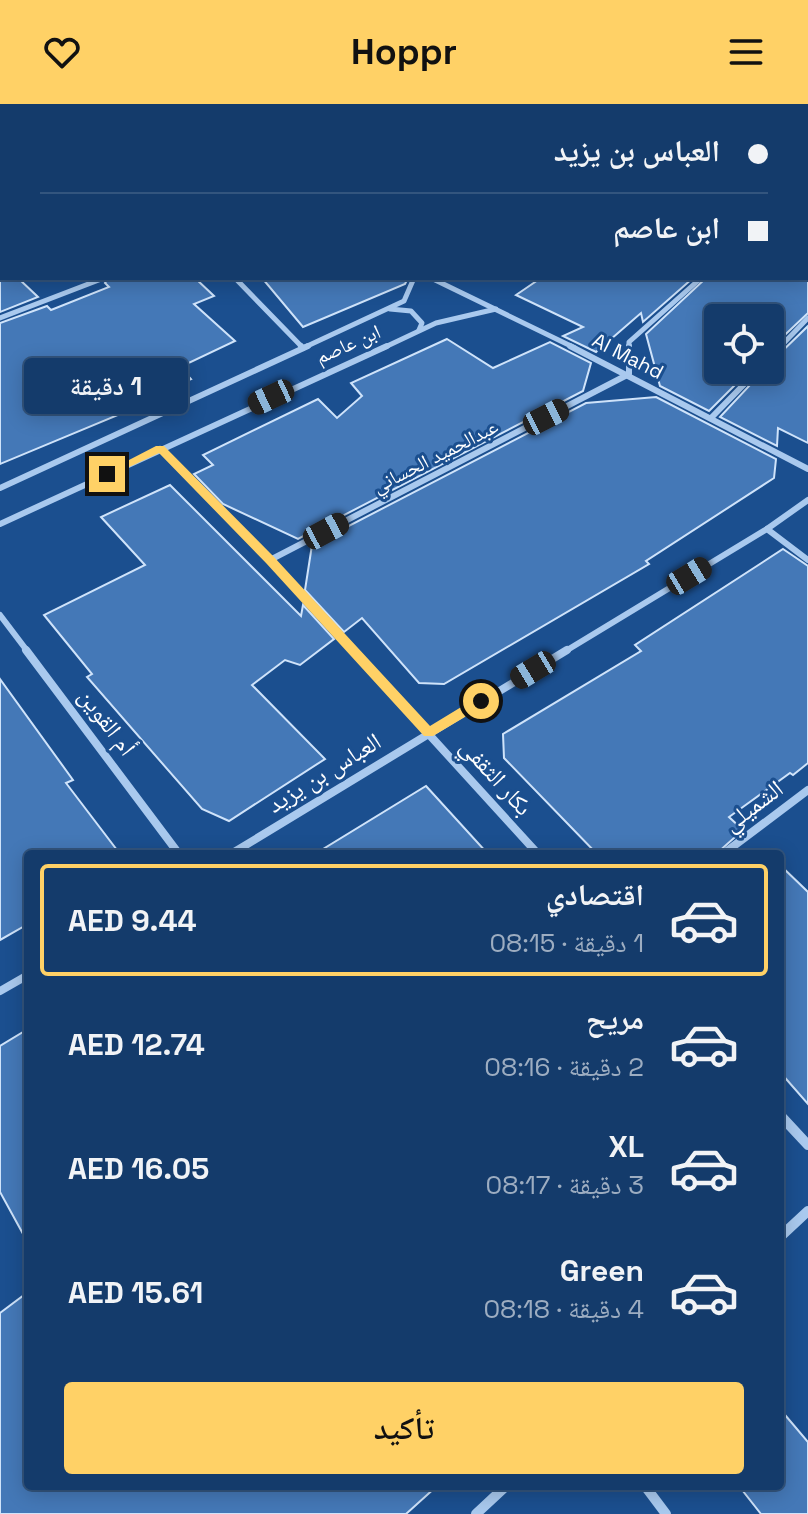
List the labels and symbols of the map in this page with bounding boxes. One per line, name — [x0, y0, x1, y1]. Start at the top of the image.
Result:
street label: ابن عاصم — [311, 318, 385, 371]
street label: Al Mahd — [588, 327, 668, 385]
callout: 1 دقيقة — [25, 358, 189, 414]
car — [244, 376, 298, 418]
car — [519, 395, 573, 439]
street label: عبدالحميد الحساني — [368, 413, 504, 502]
route end — [89, 456, 125, 492]
car — [299, 509, 353, 553]
car — [662, 553, 716, 599]
car — [506, 647, 560, 693]
street label: أم القوين — [71, 682, 143, 762]
route start — [463, 683, 499, 719]
street label: العباس بن يزيد — [261, 725, 386, 820]
street label: بكار الثقفي — [450, 732, 539, 825]
street label: الشميلي — [716, 773, 792, 842]

